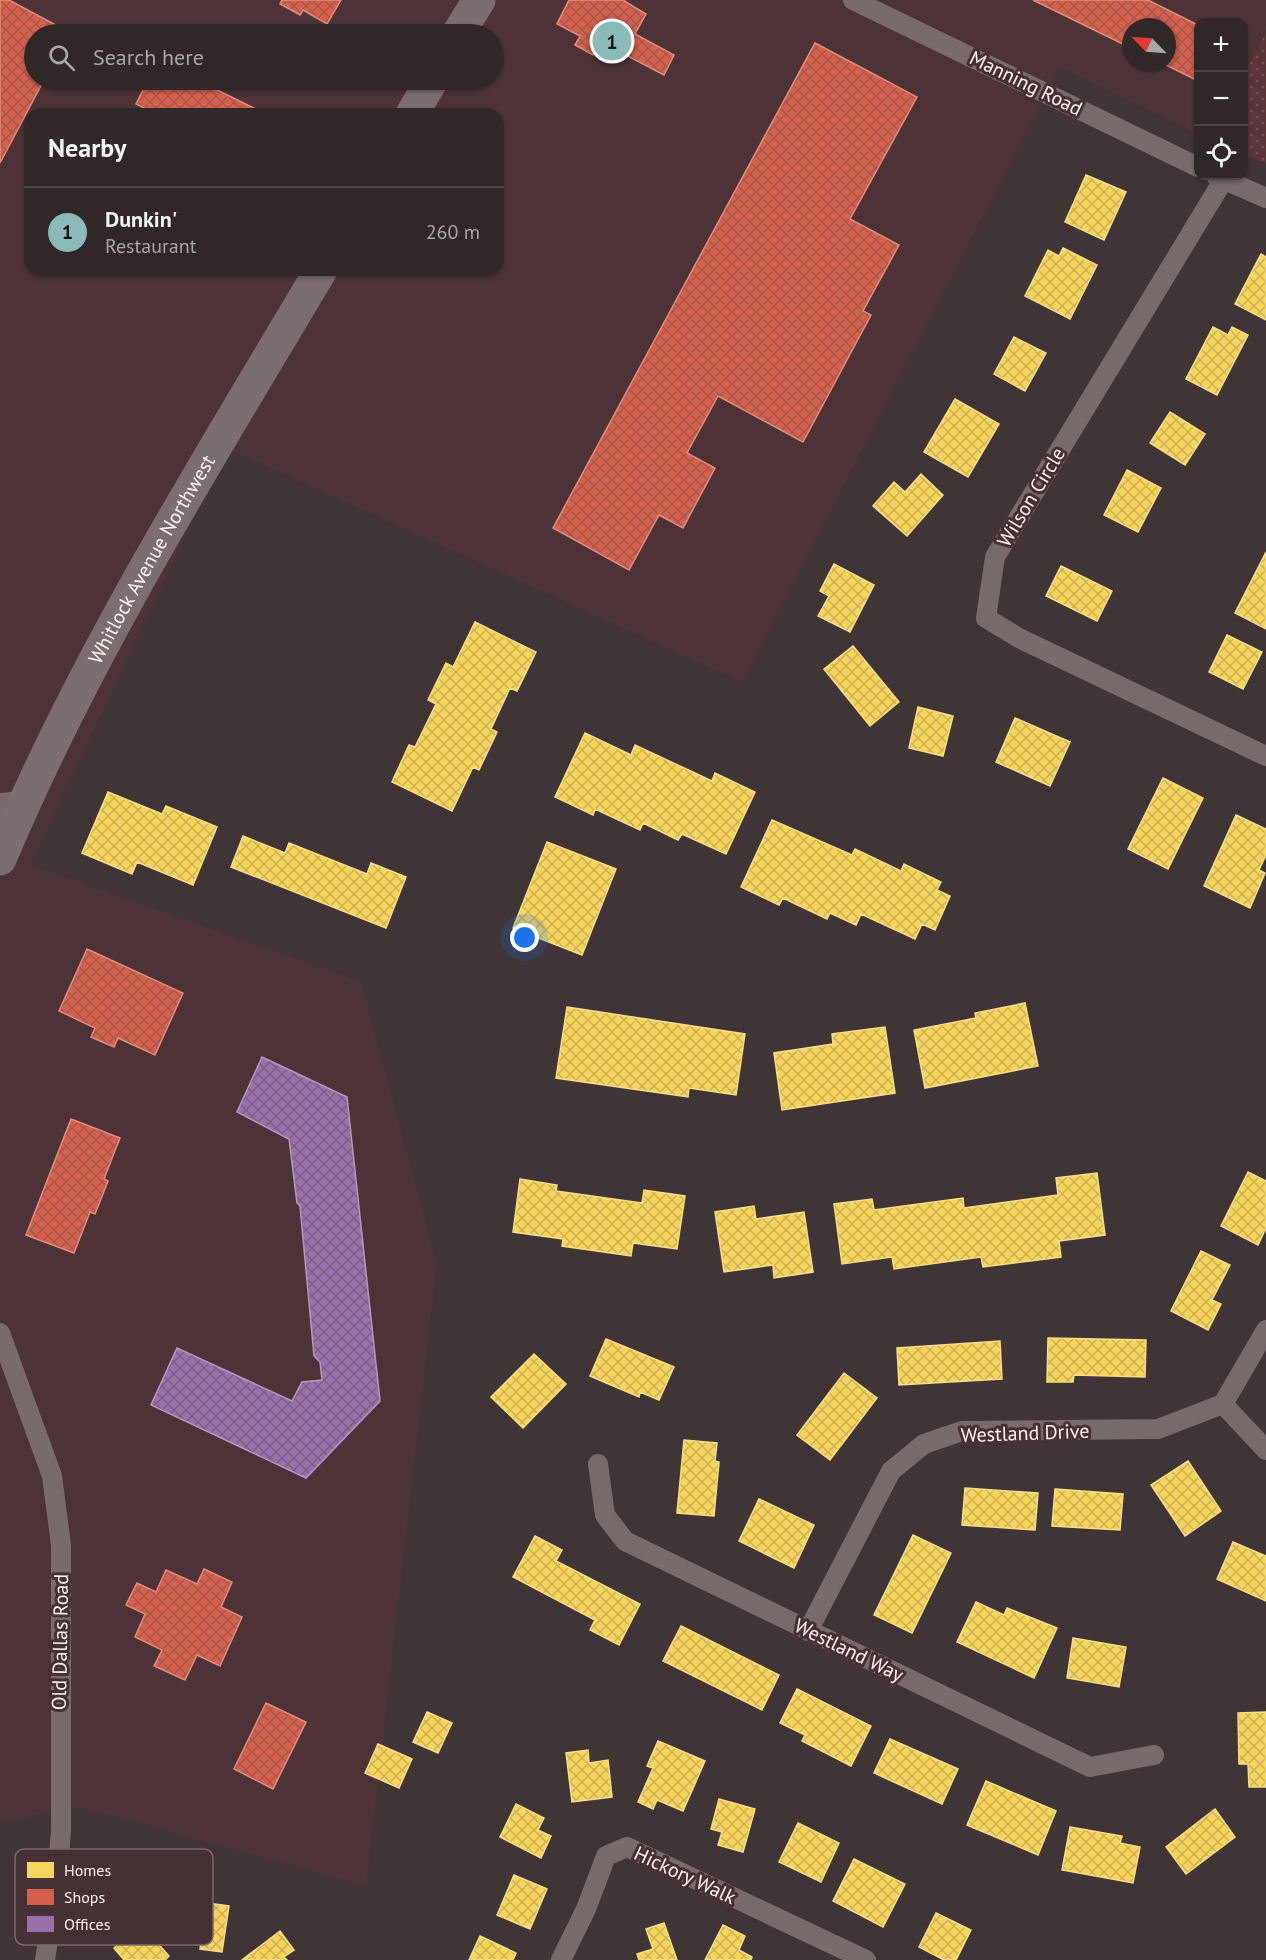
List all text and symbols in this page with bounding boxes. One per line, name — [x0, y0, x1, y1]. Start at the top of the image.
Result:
pin: 1 — [592, 18, 632, 63]
north arrow — [1122, 18, 1176, 72]
map controls — [1194, 18, 1248, 180]
button: + — [1194, 18, 1248, 72]
search box — [24, 24, 504, 90]
icon: search — [45, 41, 78, 74]
text: Search here — [93, 43, 204, 71]
street label: Manning Road — [965, 44, 1087, 122]
button: − — [1194, 72, 1248, 126]
button: locate — [1194, 126, 1248, 180]
text: Nearby — [48, 131, 126, 164]
text: Dunkin' — [105, 205, 177, 233]
text: 1 — [62, 219, 73, 245]
text: 260 m — [426, 219, 480, 245]
text: Restaurant — [105, 233, 196, 259]
street label: Wilson Circle — [991, 442, 1071, 552]
street label: Whitlock Avenue Northwest — [82, 450, 221, 668]
your location — [510, 923, 539, 952]
street label: Westland Drive — [960, 1418, 1090, 1448]
street label: Old Dallas Road — [46, 1574, 74, 1710]
street label: Westland Way — [790, 1612, 909, 1688]
street label: Hickory Walk — [630, 1840, 740, 1910]
legend — [15, 1849, 213, 1945]
text: Homes — [64, 1860, 111, 1880]
text: Shops — [64, 1887, 105, 1907]
text: Offices — [64, 1914, 111, 1934]

